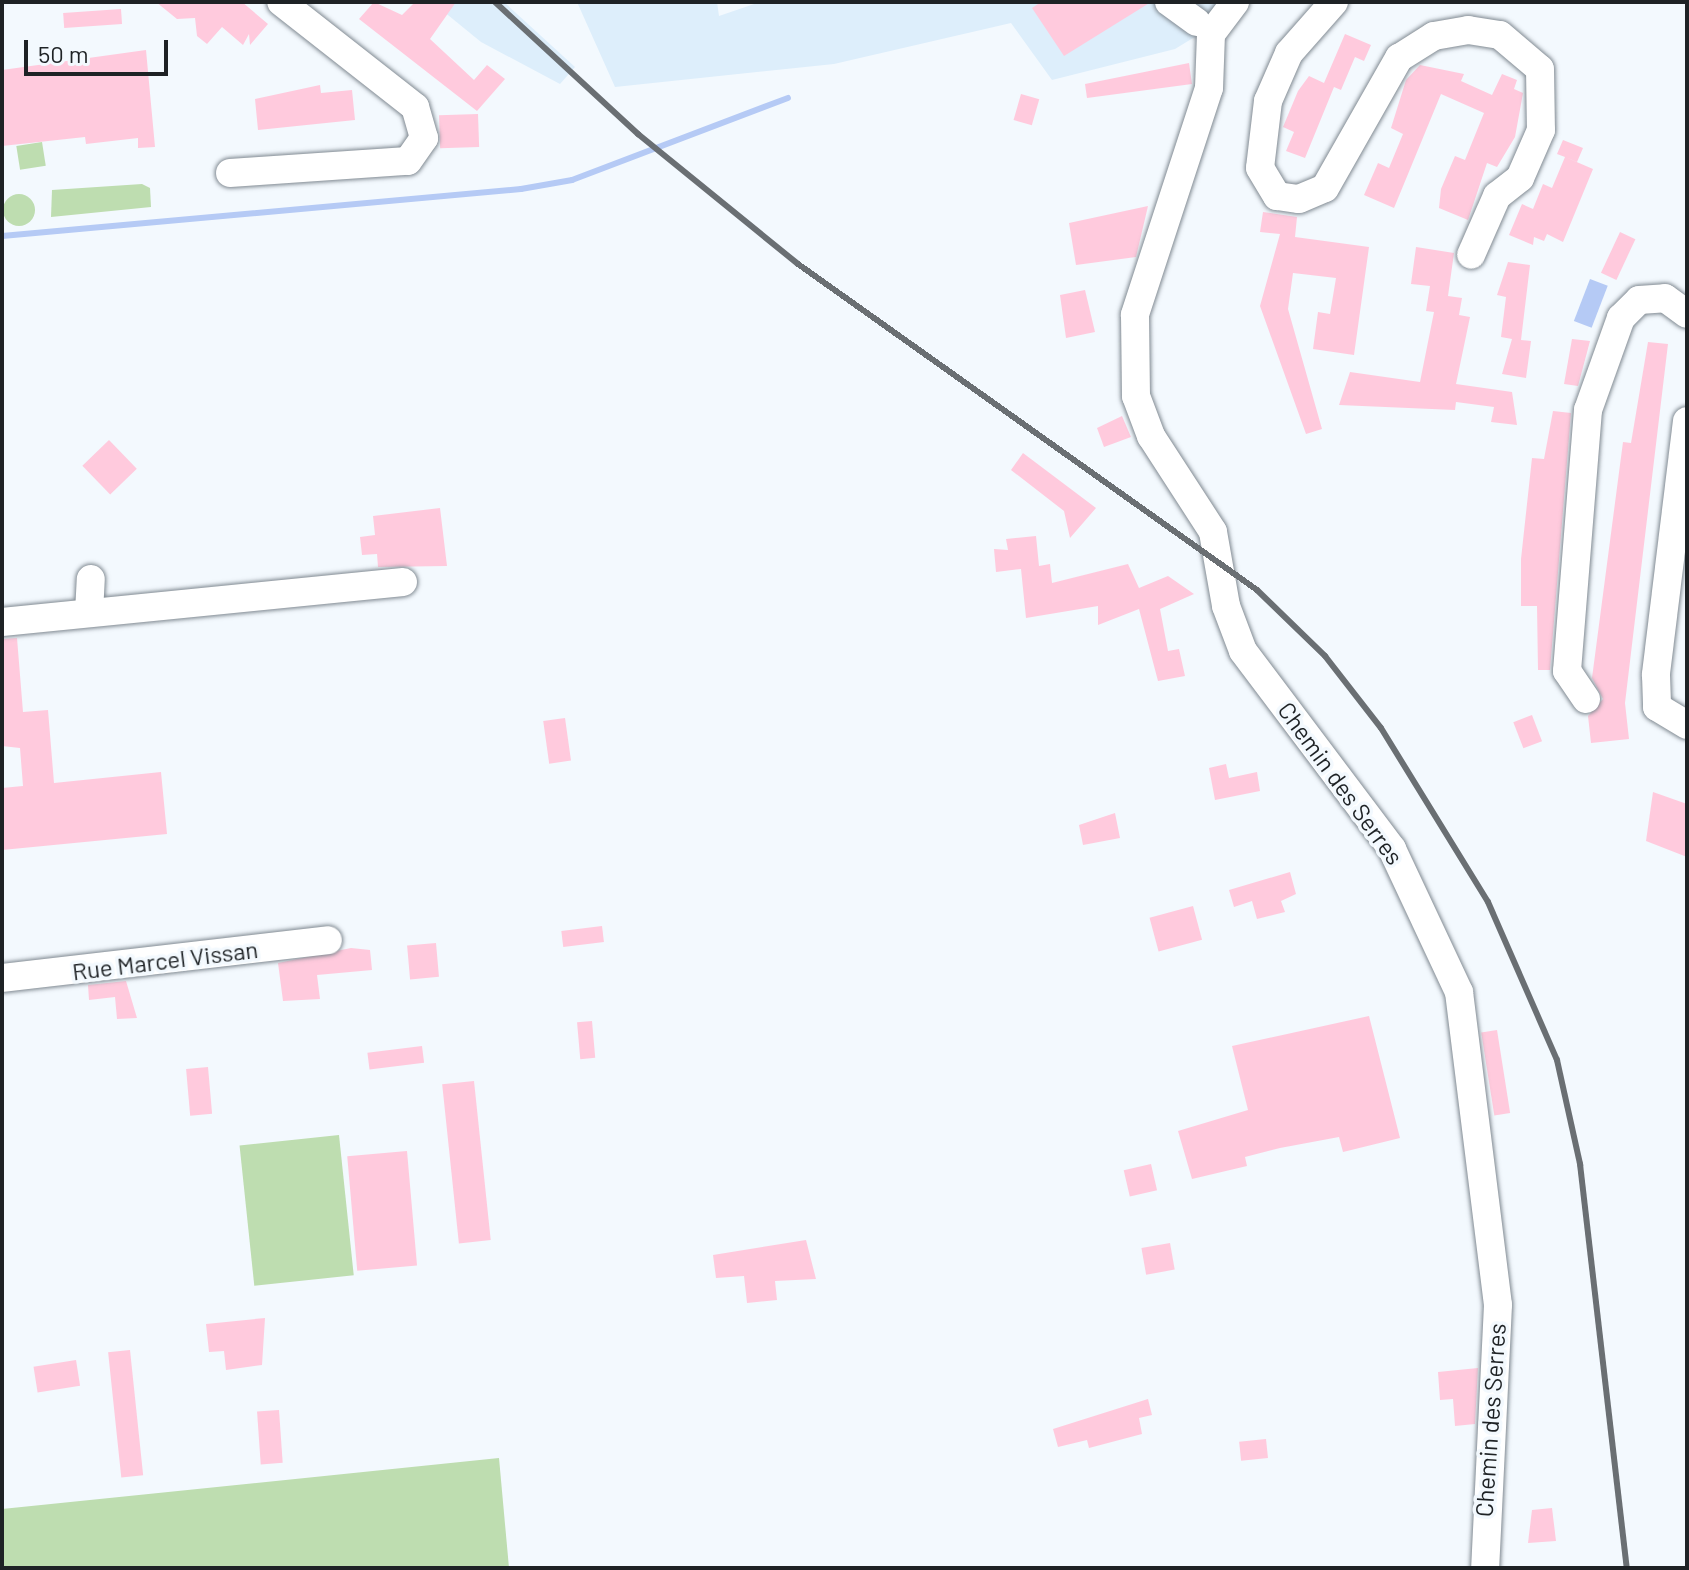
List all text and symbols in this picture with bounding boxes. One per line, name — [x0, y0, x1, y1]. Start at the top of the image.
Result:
scale bar — [28, 24, 172, 74]
text: 50 m — [38, 39, 89, 68]
street label: Chemin des Serres — [1272, 696, 1410, 870]
street label: Rue Marcel Vissan — [70, 934, 260, 986]
street label: Chemin des Serres — [1469, 1322, 1511, 1518]

